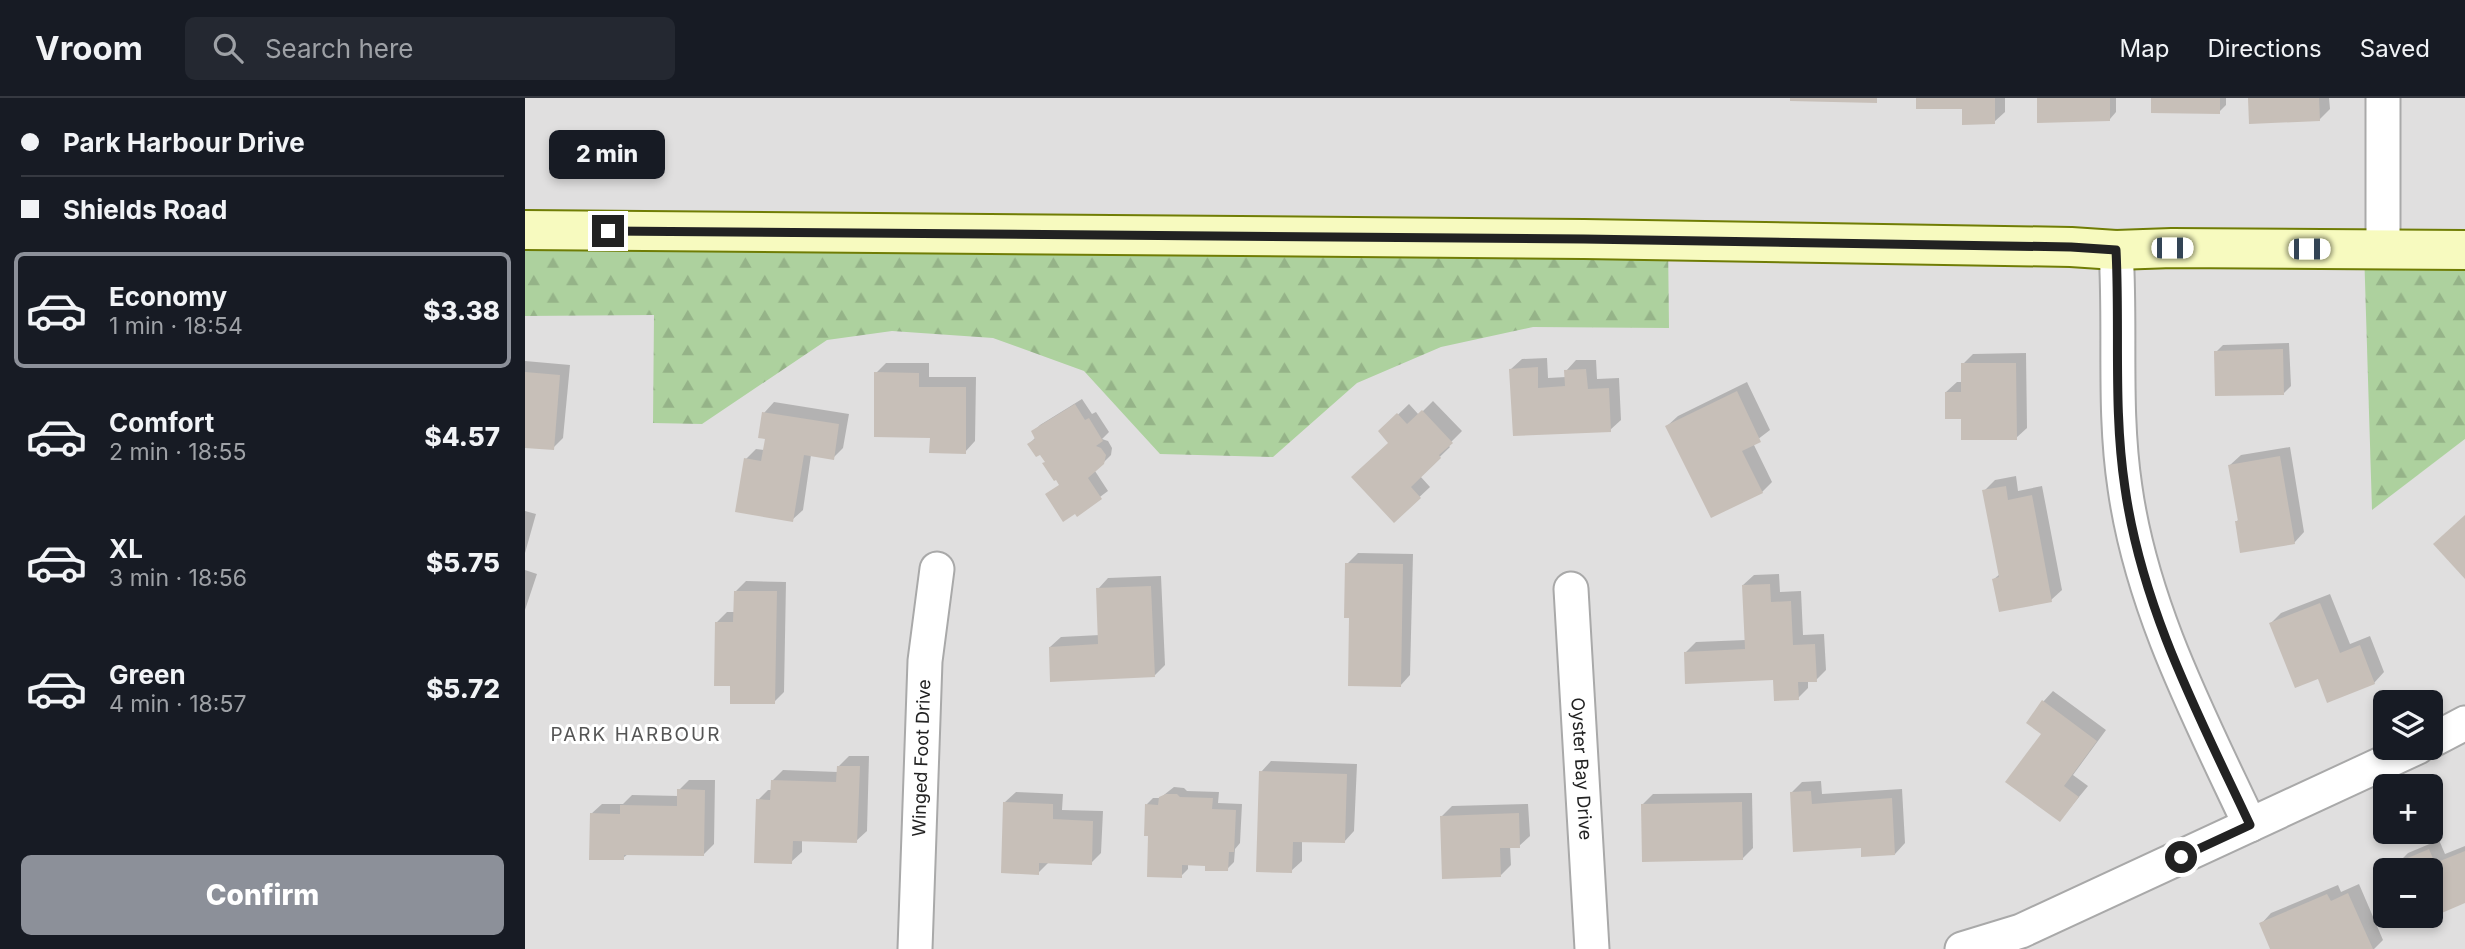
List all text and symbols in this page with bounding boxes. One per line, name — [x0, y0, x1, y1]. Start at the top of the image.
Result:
search box — [185, 17, 675, 80]
text: Vroom — [35, 28, 143, 68]
icon: search — [209, 29, 247, 67]
text: Search here — [265, 33, 414, 64]
text: Map — [2120, 34, 2169, 63]
text: Directions — [2207, 34, 2322, 63]
text: Saved — [2360, 34, 2430, 63]
text: Park Harbour Drive — [63, 127, 305, 158]
callout: 2 min — [550, 130, 666, 178]
text: 2 min — [576, 140, 638, 168]
text: Shields Road — [63, 194, 227, 225]
route end — [592, 215, 624, 247]
car — [2152, 238, 2194, 259]
car — [2289, 239, 2331, 260]
icon: car — [25, 279, 88, 342]
text: Economy — [109, 281, 227, 312]
text: $3.38 — [423, 295, 500, 326]
text: 1 min · 18:54 — [109, 312, 243, 340]
icon: car — [25, 405, 88, 468]
text: Comfort — [109, 407, 214, 438]
text: $4.57 — [425, 421, 500, 452]
text: 2 min · 18:55 — [109, 438, 247, 466]
icon: car — [25, 531, 88, 594]
text: XL — [109, 533, 143, 564]
text: $5.75 — [426, 547, 500, 578]
text: 3 min · 18:56 — [109, 564, 247, 592]
icon: car — [25, 657, 88, 720]
text: Green — [109, 659, 186, 690]
text: $5.72 — [426, 673, 500, 704]
street label: Winged Foot Drive — [908, 679, 934, 837]
text: 4 min · 18:57 — [109, 690, 246, 718]
map controls — [2373, 690, 2443, 928]
button: layers — [2373, 690, 2443, 760]
street label: Oyster Bay Drive — [1567, 697, 1597, 841]
district label: PARK HARBOUR — [551, 723, 721, 746]
button: + — [2373, 774, 2443, 844]
route start — [2165, 841, 2197, 873]
button: Confirm — [21, 855, 504, 935]
button: − — [2373, 858, 2443, 928]

